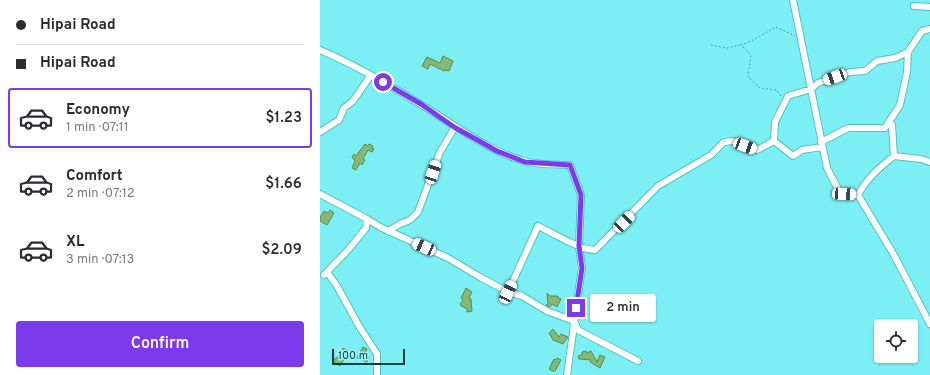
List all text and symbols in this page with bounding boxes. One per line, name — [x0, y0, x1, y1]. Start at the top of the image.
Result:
text: Hipai Road — [40, 16, 116, 35]
text: Hipai Road — [40, 54, 116, 73]
car — [822, 67, 848, 87]
route start — [374, 73, 392, 91]
icon: car — [18, 100, 54, 136]
text: Economy — [66, 101, 130, 120]
text: $1.23 — [265, 109, 302, 128]
text: 1 min · 07:11 — [66, 120, 129, 136]
car — [732, 136, 758, 156]
car — [424, 159, 442, 185]
icon: car — [18, 166, 54, 202]
text: Comfort — [66, 167, 123, 186]
text: $1.66 — [265, 175, 302, 194]
text: 2 min · 07:12 — [66, 186, 135, 202]
car — [832, 187, 856, 201]
car — [611, 209, 637, 235]
icon: car — [18, 232, 54, 268]
text: XL — [66, 233, 84, 252]
car — [411, 237, 437, 257]
text: $2.09 — [261, 241, 302, 260]
text: 3 min · 07:13 — [66, 252, 134, 268]
car — [497, 279, 519, 305]
callout: 2 min — [590, 294, 656, 322]
route end — [567, 299, 585, 317]
text: 2 min — [606, 300, 640, 316]
map controls — [874, 319, 918, 363]
button: locate — [874, 319, 918, 363]
button: Confirm — [16, 321, 304, 367]
scale bar — [332, 347, 405, 366]
text: 100 m — [338, 349, 368, 363]

